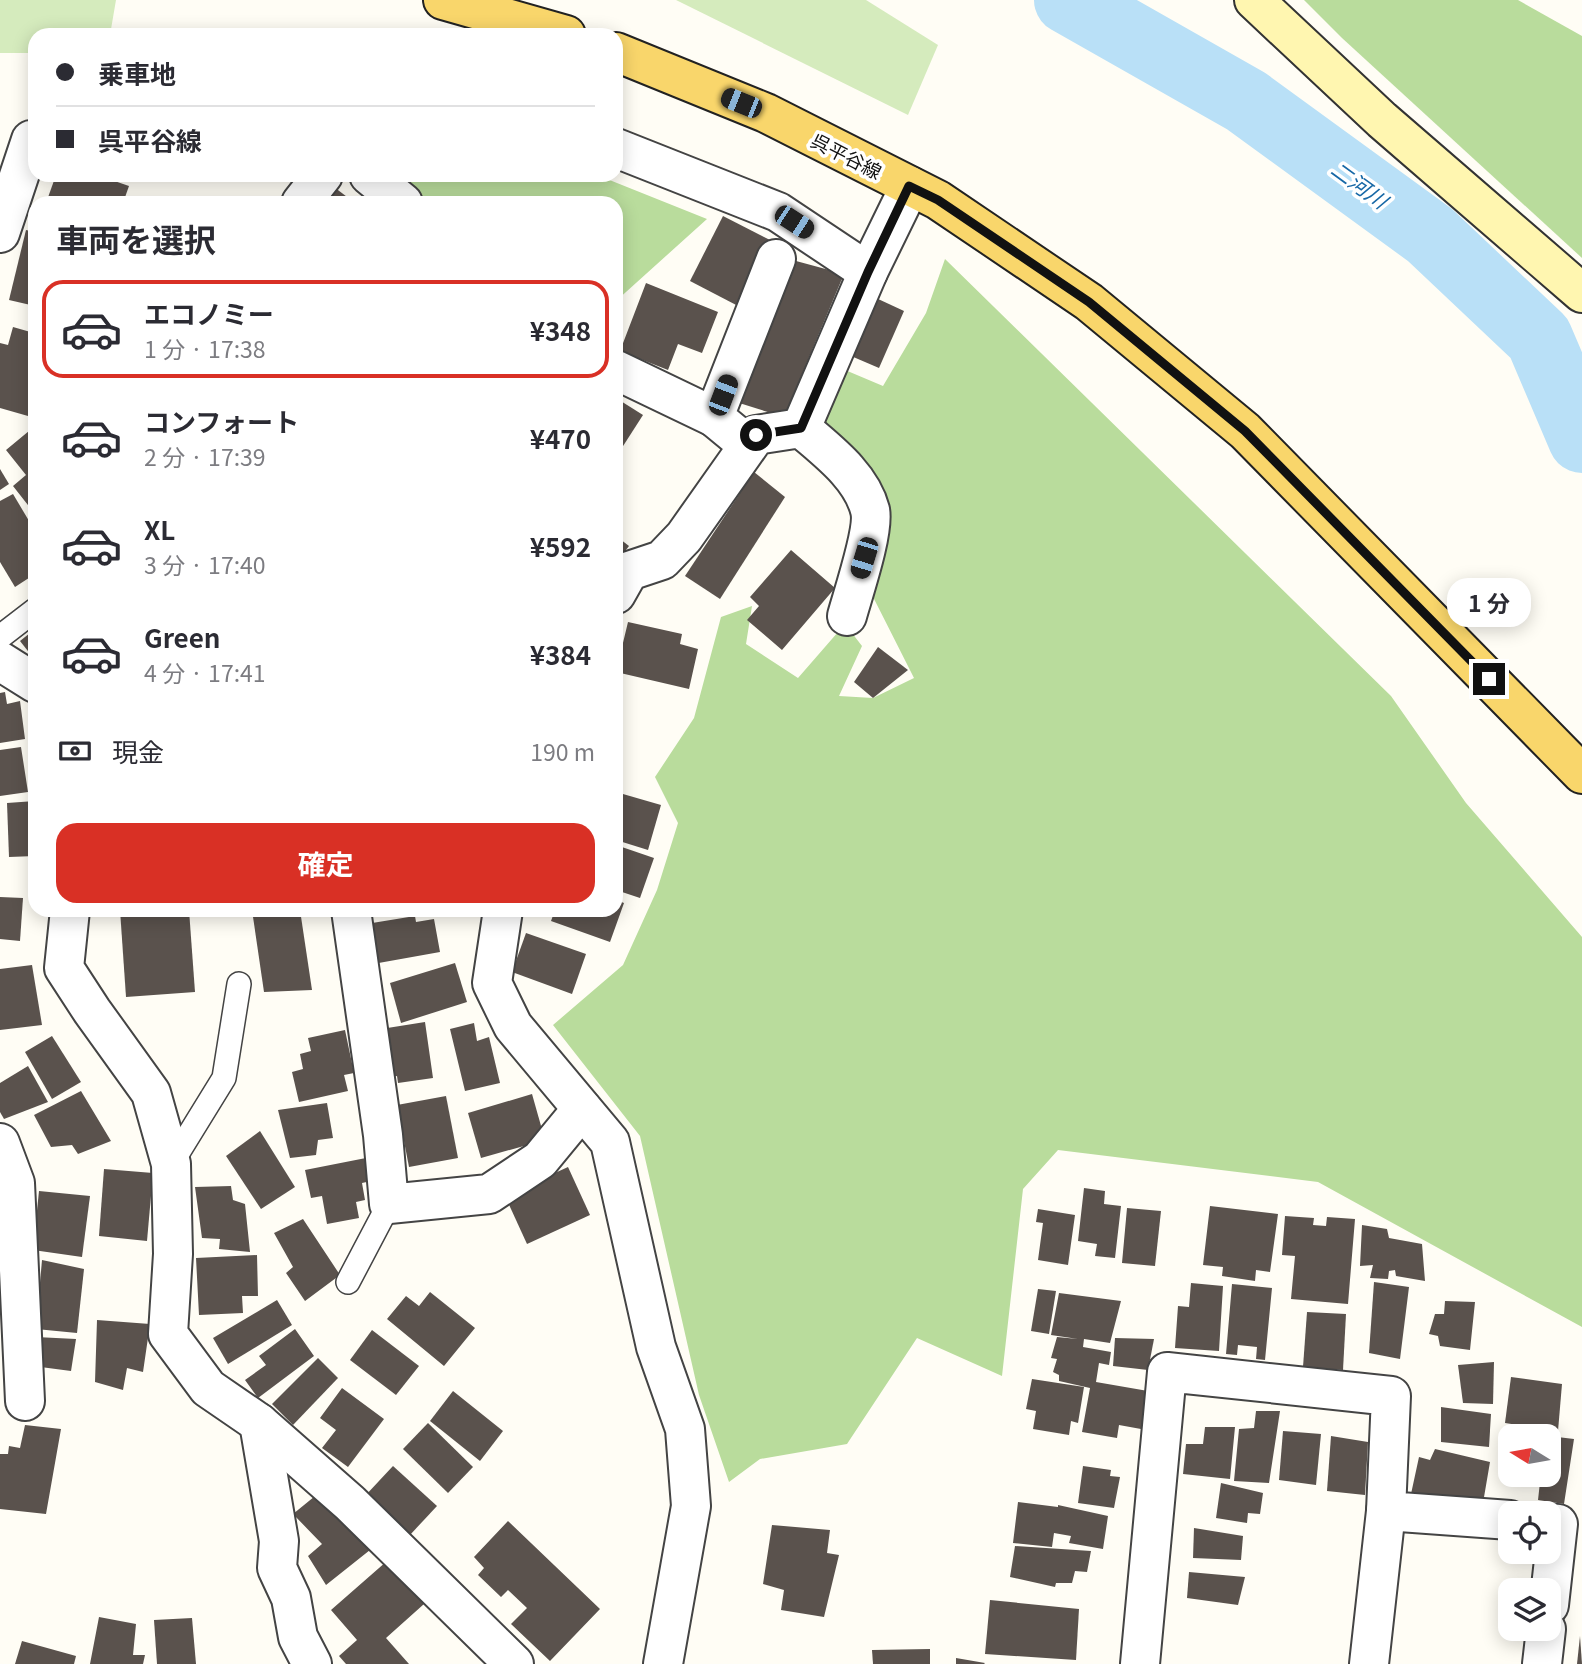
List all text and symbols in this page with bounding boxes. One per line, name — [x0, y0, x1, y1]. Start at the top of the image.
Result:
text: 乗車地 — [98, 54, 176, 91]
car — [718, 85, 765, 121]
text: 呉平谷線 — [98, 121, 202, 158]
street label: 呉平谷線 — [807, 126, 887, 184]
water label: 二河川 — [1326, 153, 1396, 216]
car — [771, 202, 818, 242]
text: 車両を選択 — [56, 215, 216, 261]
text: エコノミー — [144, 294, 274, 331]
icon: car — [60, 298, 123, 361]
text: ¥348 — [530, 311, 591, 348]
text: 1 分 · 17:38 — [144, 331, 266, 365]
car — [706, 372, 741, 418]
text: コンフォート — [144, 402, 299, 439]
icon: car — [60, 406, 123, 469]
text: ¥470 — [530, 419, 591, 456]
route start — [740, 419, 772, 451]
text: 2 分 · 17:39 — [144, 439, 266, 473]
text: XL — [144, 510, 175, 547]
icon: car — [60, 514, 123, 577]
text: ¥592 — [530, 527, 591, 564]
car — [848, 535, 881, 581]
text: 3 分 · 17:40 — [144, 547, 266, 581]
callout: 1 分 — [1447, 578, 1531, 626]
text: 1 分 — [1468, 585, 1510, 619]
text: Green — [144, 618, 220, 655]
icon: car — [60, 622, 123, 685]
text: ¥384 — [530, 635, 591, 672]
text: 4 分 · 17:41 — [144, 655, 266, 689]
route end — [1473, 663, 1505, 695]
icon: cash — [56, 732, 94, 770]
text: 現金 — [112, 732, 164, 769]
text: 190 m — [530, 734, 595, 768]
button: 確定 — [56, 823, 595, 903]
north arrow — [1498, 1424, 1561, 1488]
map controls — [1498, 1424, 1561, 1641]
button: locate — [1498, 1501, 1561, 1564]
button: layers — [1498, 1578, 1561, 1641]

